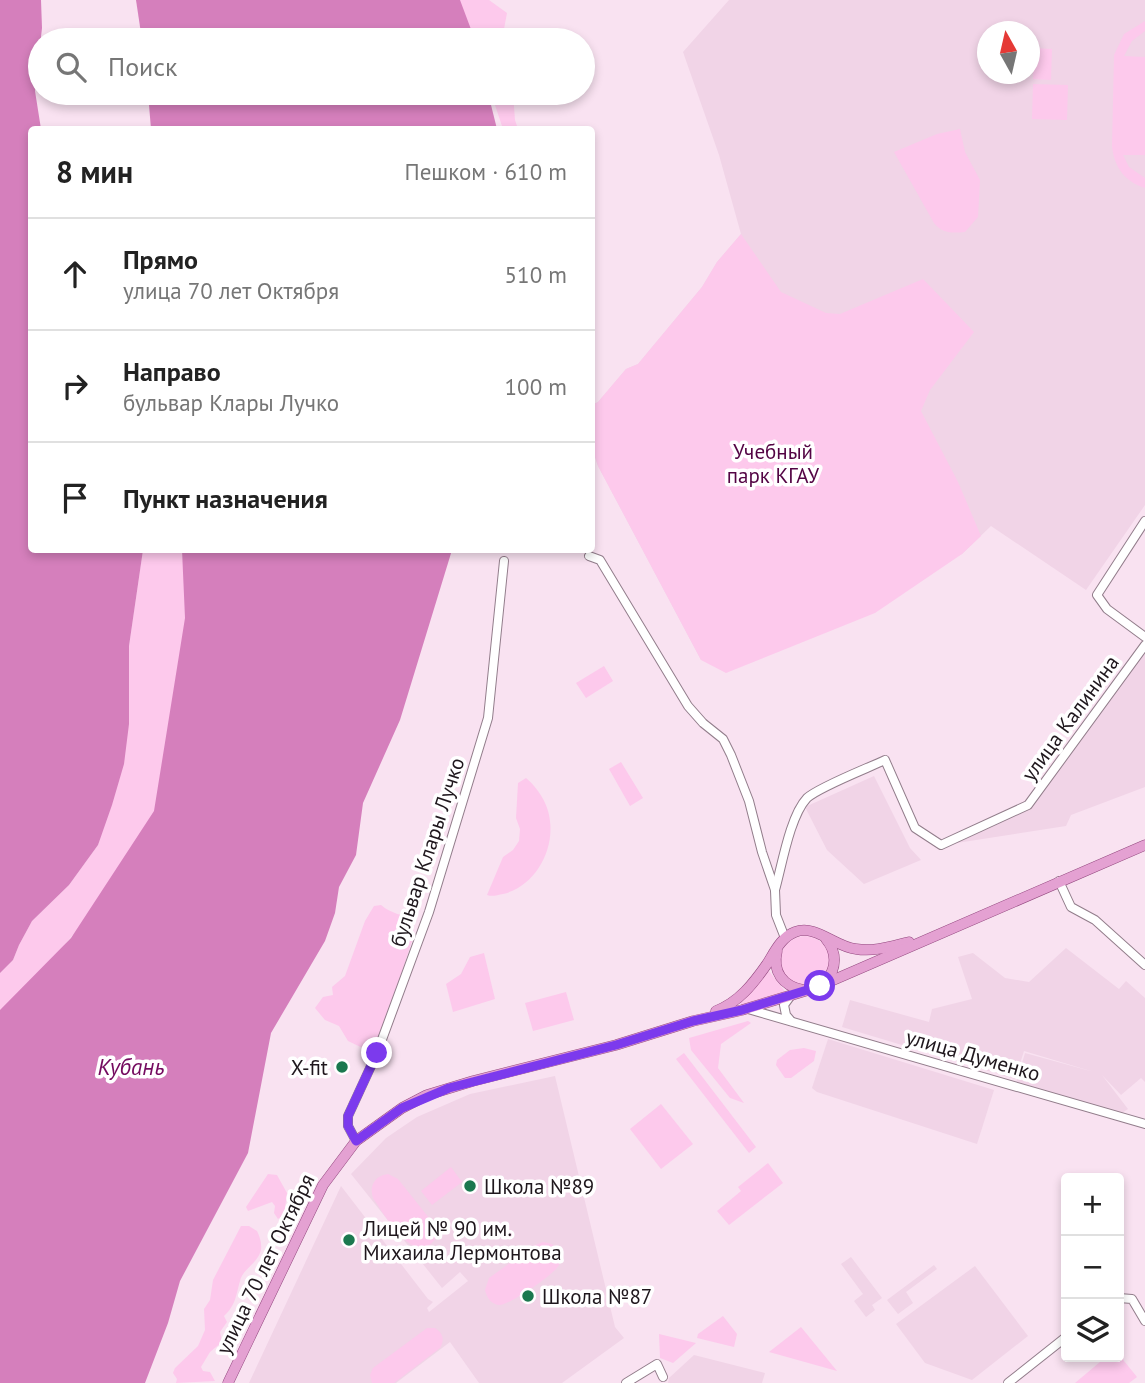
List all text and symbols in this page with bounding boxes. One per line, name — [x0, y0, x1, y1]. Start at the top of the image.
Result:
north arrow — [977, 21, 1040, 84]
search box — [28, 28, 595, 105]
icon: search — [52, 48, 90, 86]
text: Поиск — [108, 50, 177, 83]
text: 8 мин — [56, 152, 133, 191]
text: Пешком · 610 m — [404, 157, 567, 186]
text: Прямо — [123, 243, 198, 276]
icon: ahead — [56, 255, 94, 293]
text: 510 m — [505, 260, 567, 289]
text: улица 70 лет Октября — [123, 276, 339, 305]
text: Направо — [123, 355, 221, 388]
icon: right — [56, 367, 94, 405]
text: 100 m — [505, 372, 567, 401]
text: бульвар Клары Лучко — [123, 388, 339, 417]
park label: Учебный парк КГАУ — [727, 438, 820, 489]
icon: arrive — [56, 479, 94, 517]
text: Пункт назначения — [123, 482, 328, 515]
street label: улица Калинина — [1015, 650, 1125, 786]
street label: бульвар Клары Лучко — [384, 754, 470, 950]
route start — [804, 970, 835, 1001]
street label: улица Думенко — [903, 1023, 1043, 1087]
route end — [361, 1037, 392, 1068]
water label: Кубань — [97, 1052, 165, 1081]
place label: X-fit — [291, 1054, 328, 1081]
marker: X-fit — [334, 1059, 350, 1075]
street label: улица 70 лет Октября — [210, 1169, 320, 1359]
place label: Школа №89 — [484, 1173, 594, 1200]
map controls — [1061, 1173, 1124, 1362]
button: + — [1061, 1173, 1124, 1236]
marker: Школа №89 — [462, 1178, 478, 1194]
place label: Лицей № 90 им. Михаила Лермонтова — [362, 1215, 562, 1266]
marker: Лицей № 90 им. Михаила Лермонтова — [341, 1232, 357, 1248]
button: − — [1061, 1236, 1124, 1299]
place label: Школа №87 — [542, 1283, 652, 1310]
marker: Школа №87 — [520, 1288, 536, 1304]
button: layers — [1061, 1299, 1124, 1362]

